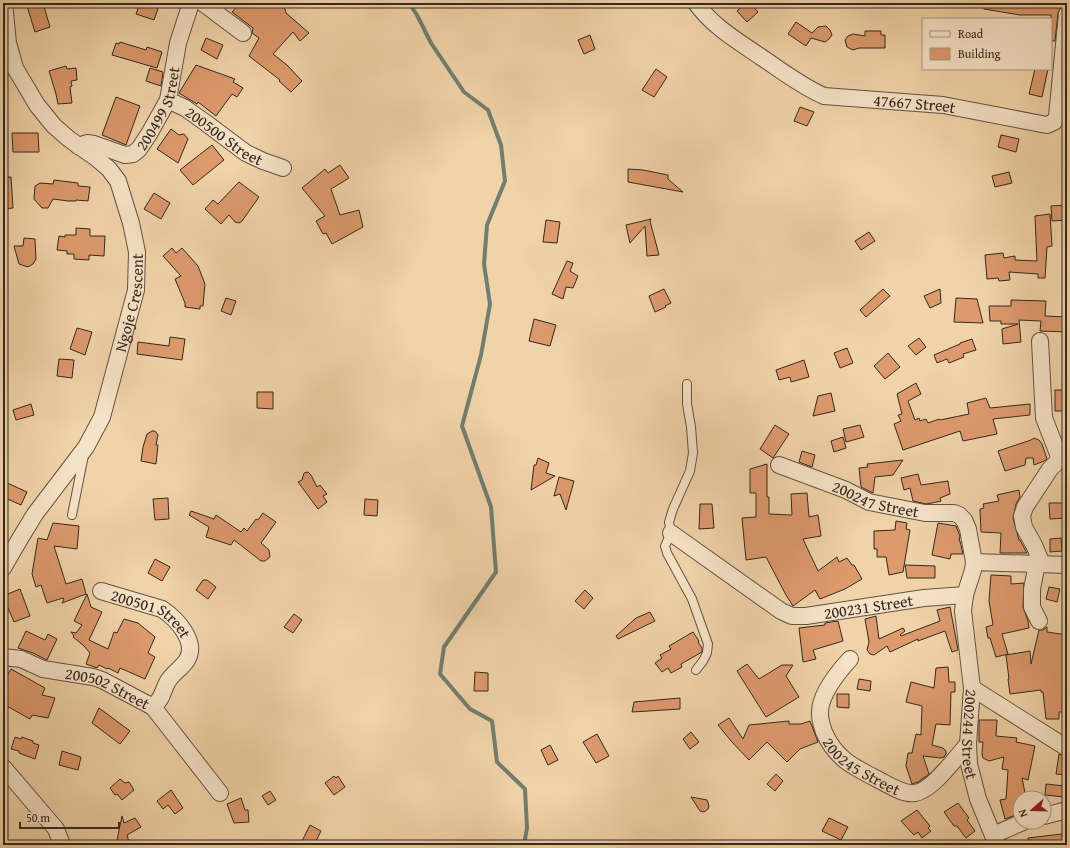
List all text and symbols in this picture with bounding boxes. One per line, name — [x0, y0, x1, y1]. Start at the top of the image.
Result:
legend — [922, 18, 1052, 70]
text: Road — [958, 25, 984, 42]
text: Building — [958, 45, 1001, 62]
street label: 200499 Street — [129, 64, 186, 155]
street label: 47667 Street — [872, 88, 958, 119]
street label: 200500 Street — [181, 100, 267, 171]
street label: Ngoje Crescent — [108, 253, 149, 354]
street label: 200247 Street — [829, 474, 921, 524]
street label: 200501 Street — [108, 583, 198, 643]
street label: 200231 Street — [822, 588, 915, 625]
street label: 200502 Street — [63, 661, 155, 715]
street label: 200244 Street — [956, 688, 985, 782]
street label: 200245 Street — [817, 733, 904, 802]
north arrow — [1012, 790, 1052, 830]
scale bar — [20, 804, 119, 830]
text: N — [1014, 807, 1031, 820]
text: 50 m — [26, 809, 50, 826]

